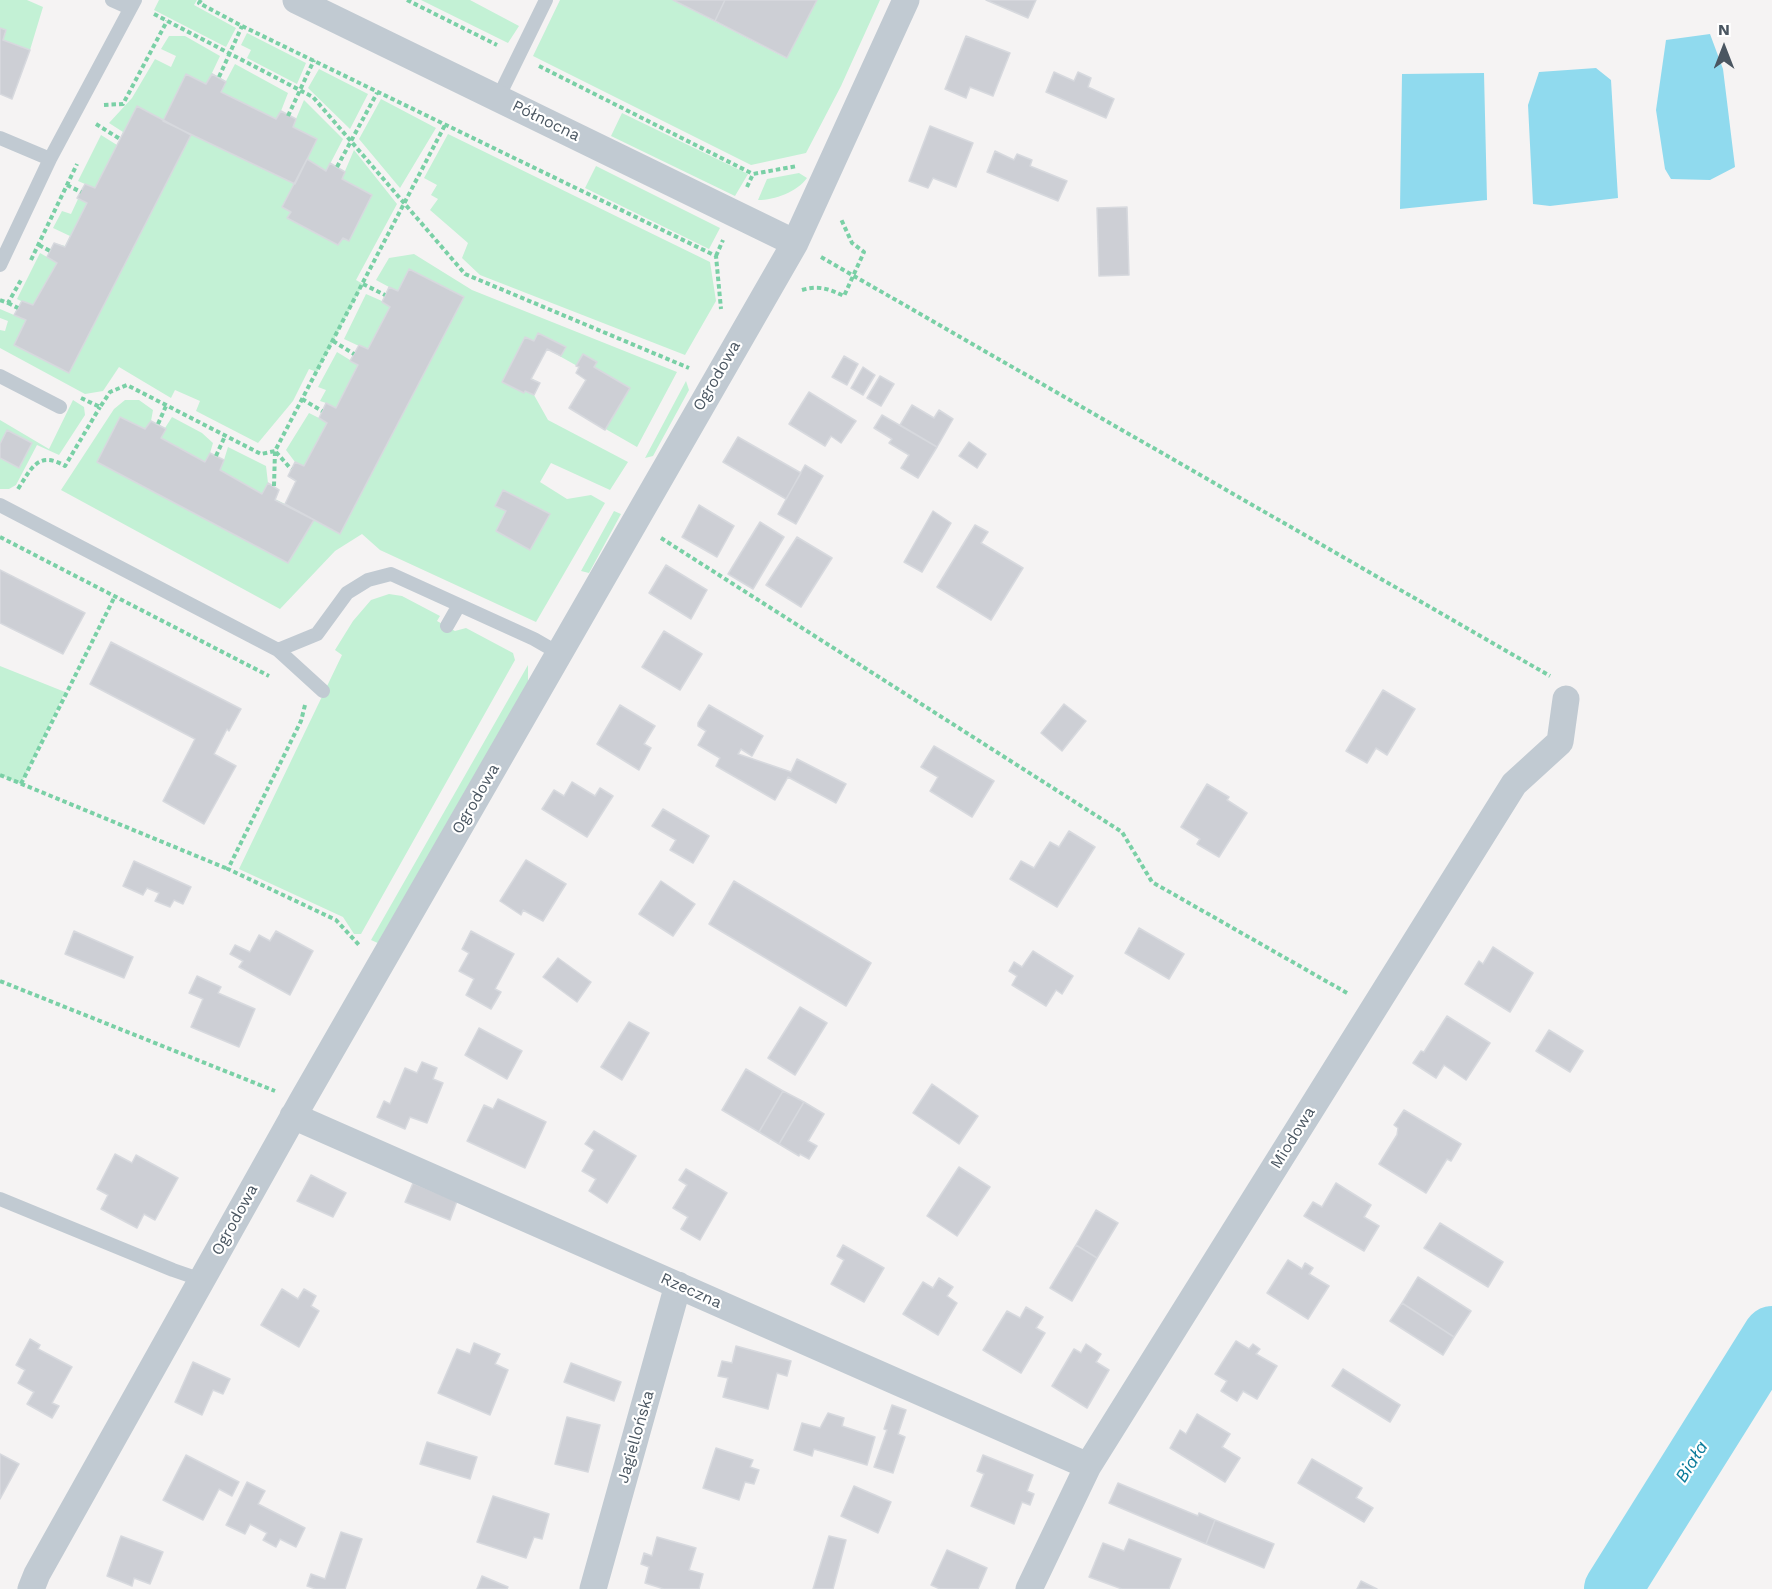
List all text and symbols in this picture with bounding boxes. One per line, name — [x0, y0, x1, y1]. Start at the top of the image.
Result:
north arrow — [1694, 18, 1754, 78]
text: N — [1718, 20, 1730, 39]
street label: Północna — [509, 96, 583, 146]
street label: Ogrodowa — [689, 337, 745, 415]
street label: Ogrodowa — [448, 760, 504, 838]
street label: Miodowa — [1267, 1104, 1319, 1172]
street label: Ogrodowa — [208, 1181, 262, 1259]
street label: Rzeczna — [658, 1269, 724, 1313]
street label: Jagiellońska — [614, 1388, 658, 1486]
water label: Biała — [1671, 1437, 1713, 1487]

